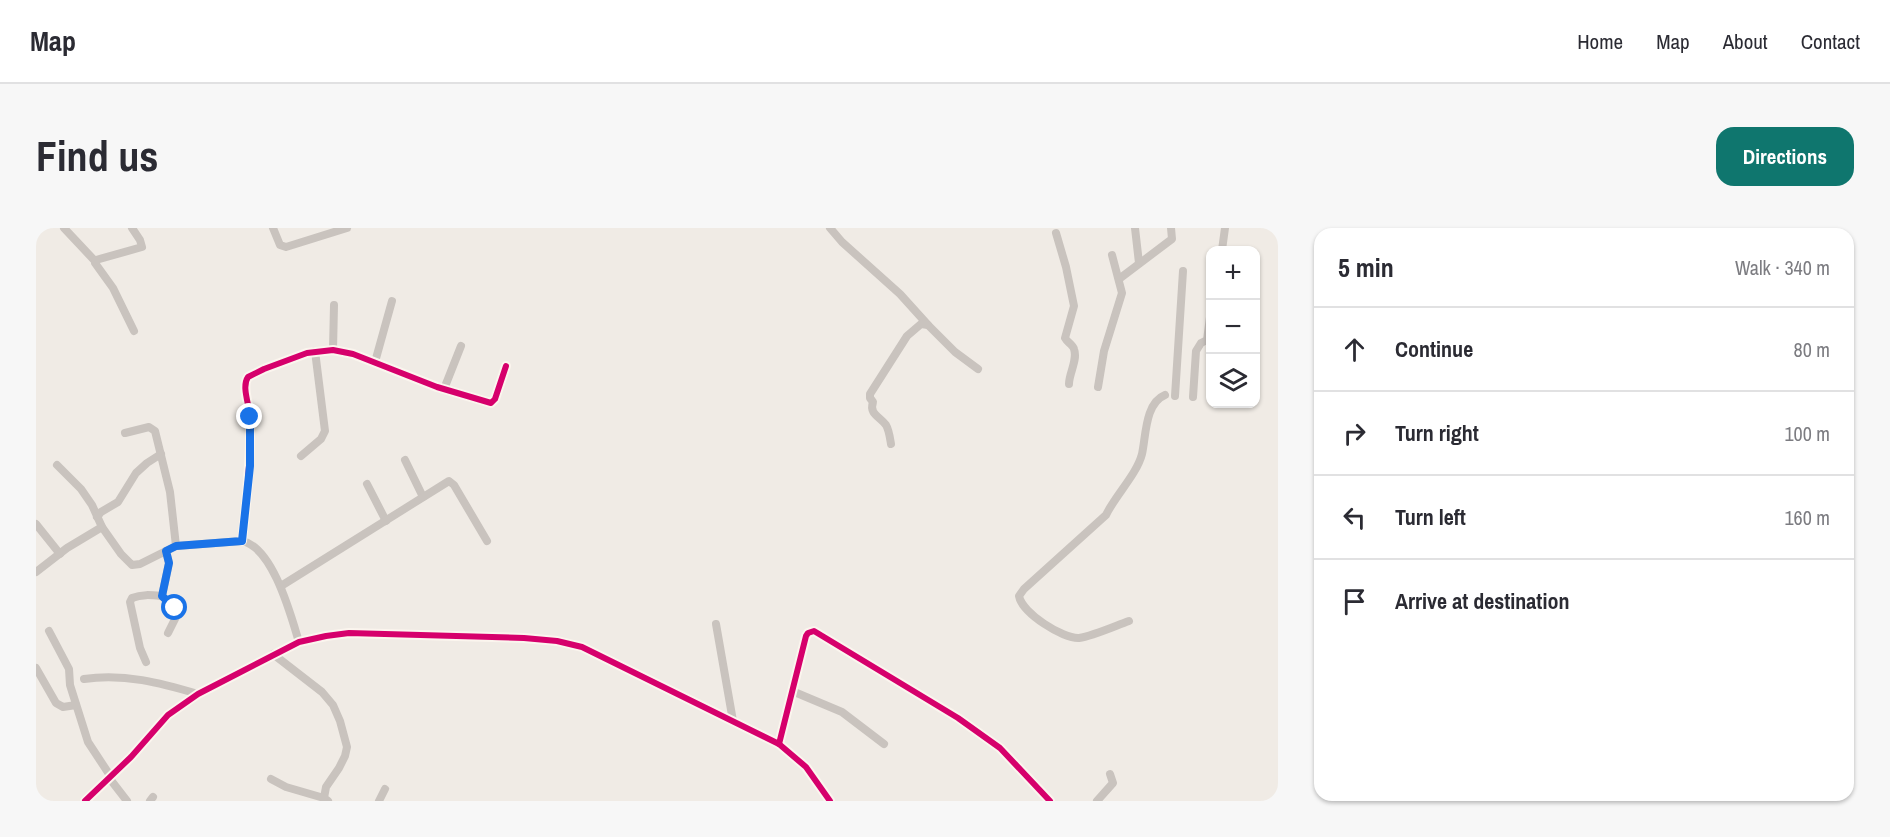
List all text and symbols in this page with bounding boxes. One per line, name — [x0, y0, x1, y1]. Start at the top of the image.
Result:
text: Map — [30, 22, 76, 60]
text: Home — [1577, 27, 1623, 56]
text: Map — [1656, 27, 1690, 56]
text: About — [1723, 27, 1768, 56]
text: Contact — [1801, 27, 1860, 56]
button: Directions — [1716, 127, 1854, 186]
text: Find us — [36, 128, 158, 184]
map controls — [1206, 246, 1260, 408]
button: + — [1206, 246, 1260, 300]
text: 5 min — [1338, 250, 1394, 285]
text: Walk · 340 m — [1735, 254, 1830, 281]
button: − — [1206, 300, 1260, 354]
icon: ahead — [1338, 333, 1371, 366]
text: Continue — [1395, 334, 1473, 364]
text: 80 m — [1794, 336, 1830, 363]
button: layers — [1206, 354, 1260, 408]
route end — [236, 403, 262, 429]
icon: right — [1338, 417, 1371, 450]
text: Turn right — [1395, 418, 1479, 448]
text: 100 m — [1784, 420, 1830, 447]
icon: left — [1338, 501, 1371, 534]
text: Turn left — [1395, 502, 1466, 532]
text: 160 m — [1784, 504, 1830, 531]
icon: arrive — [1338, 585, 1371, 618]
text: Arrive at destination — [1395, 586, 1569, 616]
route start — [161, 594, 187, 620]

